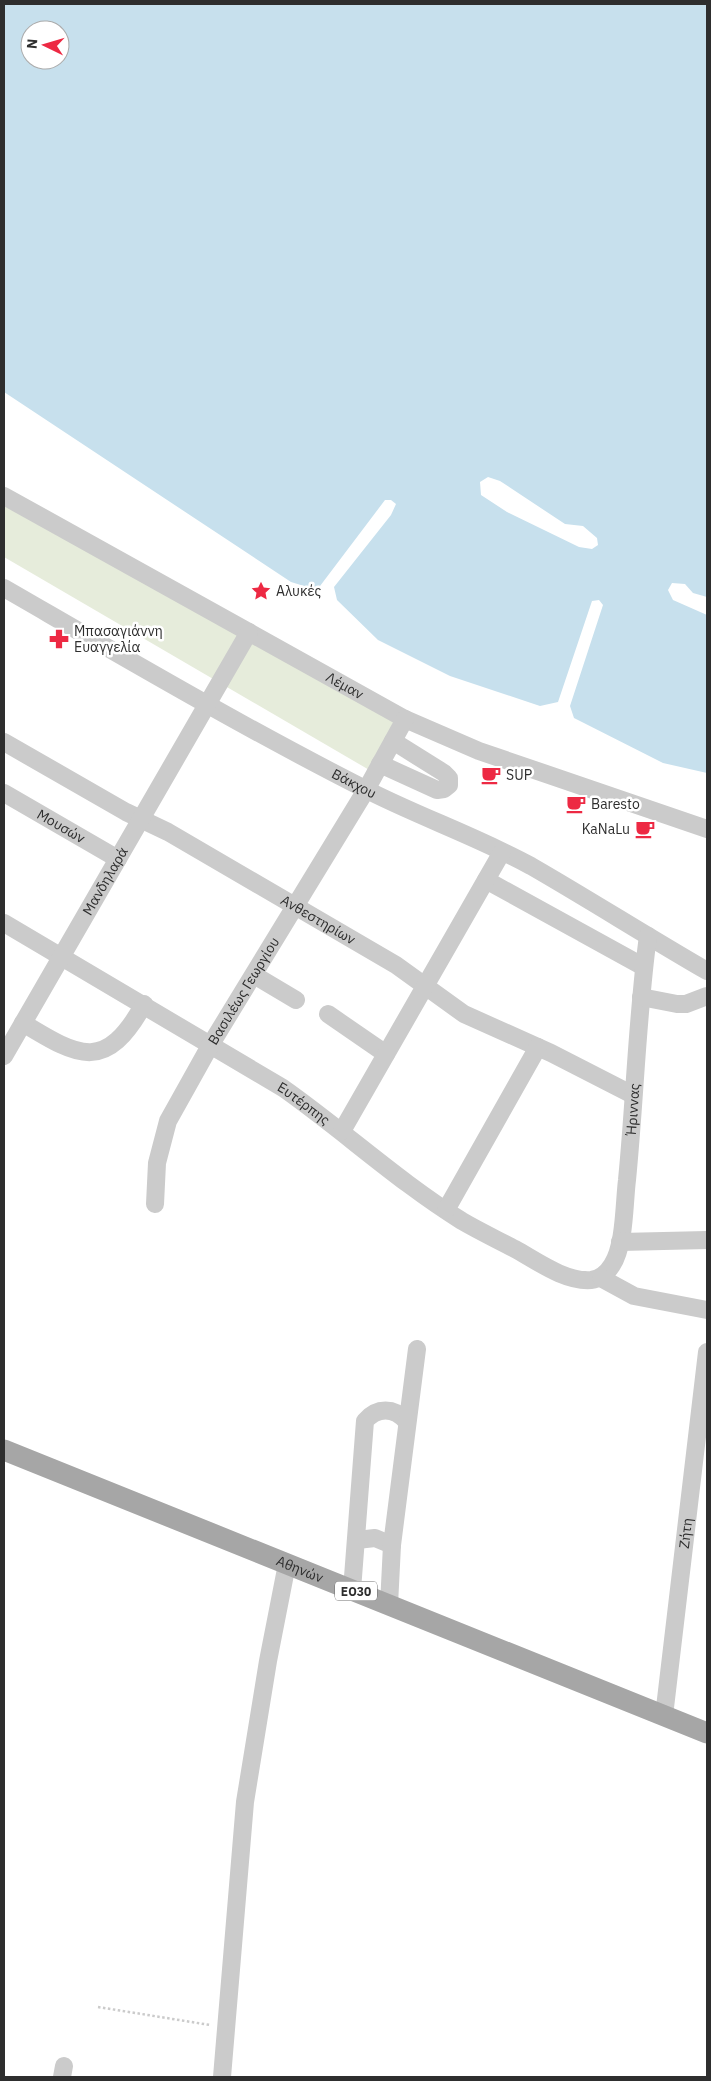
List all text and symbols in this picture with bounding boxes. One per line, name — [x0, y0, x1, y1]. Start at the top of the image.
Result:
north arrow — [20, 20, 70, 70]
text: N — [23, 38, 41, 50]
place icon: Αλυκές — [250, 580, 272, 602]
place label: Αλυκές — [276, 582, 321, 600]
place label: Μπασαγιάννη Ευαγγελία — [74, 622, 163, 656]
pharmacy icon: Μπασαγιάννη Ευαγγελία — [48, 628, 70, 650]
street label: Λέμαν — [323, 668, 367, 703]
street label: Βάκχου — [329, 764, 379, 802]
cafe icon: SUP — [480, 764, 502, 786]
place label: SUP — [506, 766, 532, 784]
cafe icon: Baresto — [565, 793, 587, 815]
place label: Baresto — [591, 795, 640, 813]
street label: Μουσών — [34, 805, 88, 847]
cafe icon: KaNaLu — [634, 818, 656, 840]
place label: KaNaLu — [582, 820, 630, 838]
street label: Μανδηλαρά — [78, 844, 132, 918]
street label: Ανθεστηρίων — [278, 891, 359, 948]
street label: Βασιλέως Γεωργίου — [204, 934, 283, 1048]
street label: Ευτέρπης — [274, 1078, 334, 1129]
street label: Ήριννας — [622, 1083, 644, 1137]
street label: Ζήτη — [675, 1517, 696, 1550]
street label: Αθηνών — [274, 1552, 326, 1587]
road number: ΕΟ30 — [335, 1582, 377, 1600]

